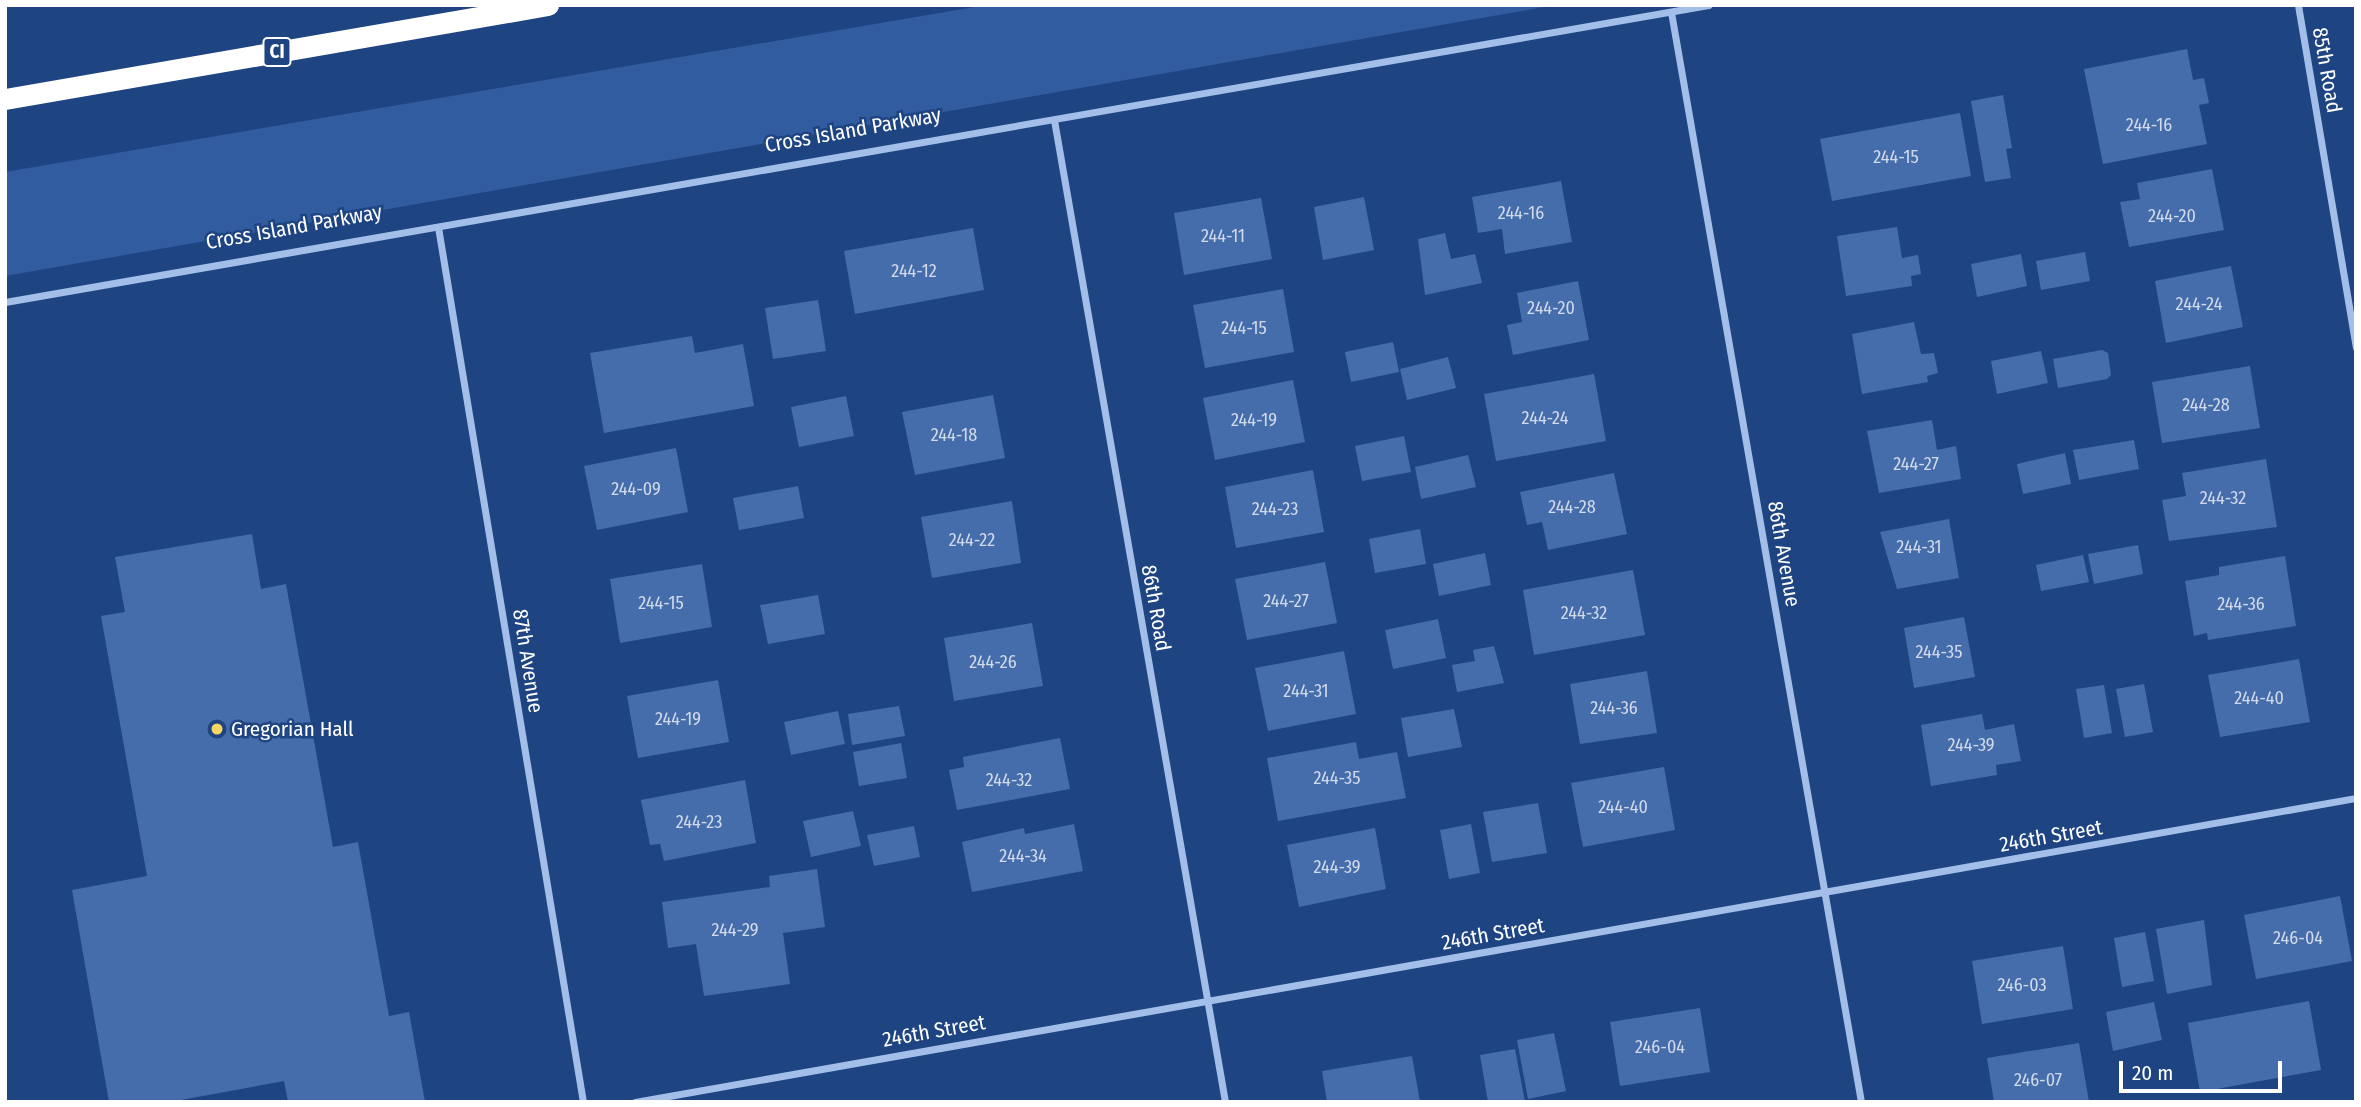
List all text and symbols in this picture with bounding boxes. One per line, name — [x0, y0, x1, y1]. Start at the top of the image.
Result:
street label: 85th Road — [2307, 25, 2347, 115]
road number: CI — [261, 36, 293, 68]
street label: Cross Island Parkway — [763, 102, 943, 158]
house number: 244-16 — [2126, 114, 2172, 136]
house number: 244-15 — [1873, 146, 1919, 168]
street label: Cross Island Parkway — [204, 199, 384, 255]
house number: 244-16 — [1498, 202, 1544, 224]
house number: 244-20 — [2148, 205, 2196, 227]
house number: 244-11 — [1201, 225, 1245, 247]
house number: 244-12 — [891, 260, 937, 282]
house number: 244-24 — [2176, 293, 2222, 315]
house number: 244-20 — [1527, 297, 1575, 319]
house number: 244-15 — [1221, 317, 1267, 339]
house number: 244-28 — [2182, 394, 2230, 416]
house number: 244-24 — [1522, 407, 1568, 429]
house number: 244-19 — [1231, 409, 1277, 431]
house number: 244-18 — [931, 424, 977, 446]
house number: 244-27 — [1893, 453, 1939, 475]
house number: 244-09 — [611, 478, 661, 500]
house number: 244-32 — [2200, 487, 2246, 509]
house number: 244-28 — [1548, 496, 1596, 518]
house number: 244-23 — [1252, 498, 1298, 520]
street label: 86th Avenue — [1762, 499, 1806, 609]
house number: 244-22 — [949, 529, 995, 551]
house number: 244-31 — [1896, 536, 1942, 558]
street label: 86th Road — [1136, 563, 1176, 653]
house number: 244-27 — [1263, 590, 1309, 612]
house number: 244-15 — [638, 592, 684, 614]
house number: 244-36 — [2217, 593, 2265, 615]
house number: 244-32 — [1561, 602, 1607, 624]
street label: 87th Avenue — [507, 607, 549, 715]
house number: 244-35 — [1916, 641, 1962, 663]
house number: 244-26 — [969, 651, 1017, 673]
house number: 244-31 — [1283, 680, 1329, 702]
house number: 244-40 — [2234, 687, 2284, 709]
house number: 244-36 — [1590, 697, 1638, 719]
house number: 244-19 — [655, 708, 701, 730]
place label: Gregorian Hall — [231, 716, 354, 742]
marker: Gregorian Hall — [209, 721, 225, 737]
house number: 244-39 — [1947, 734, 1995, 756]
house number: 244-35 — [1314, 767, 1360, 789]
house number: 244-32 — [986, 769, 1032, 791]
house number: 244-40 — [1598, 796, 1648, 818]
house number: 244-23 — [676, 811, 722, 833]
street label: 246th Street — [1998, 815, 2104, 857]
house number: 244-34 — [999, 845, 1047, 867]
house number: 244-39 — [1313, 856, 1361, 878]
street label: 246th Street — [1440, 913, 1546, 955]
house number: 244-29 — [711, 919, 759, 941]
house number: 246-04 — [2273, 927, 2323, 949]
house number: 246-03 — [1997, 974, 2047, 996]
street label: 246th Street — [881, 1010, 987, 1052]
house number: 246-04 — [1635, 1036, 1685, 1058]
scale bar — [2123, 1048, 2286, 1092]
text: 20 m — [2132, 1060, 2173, 1086]
house number: 246-07 — [2014, 1069, 2062, 1091]

